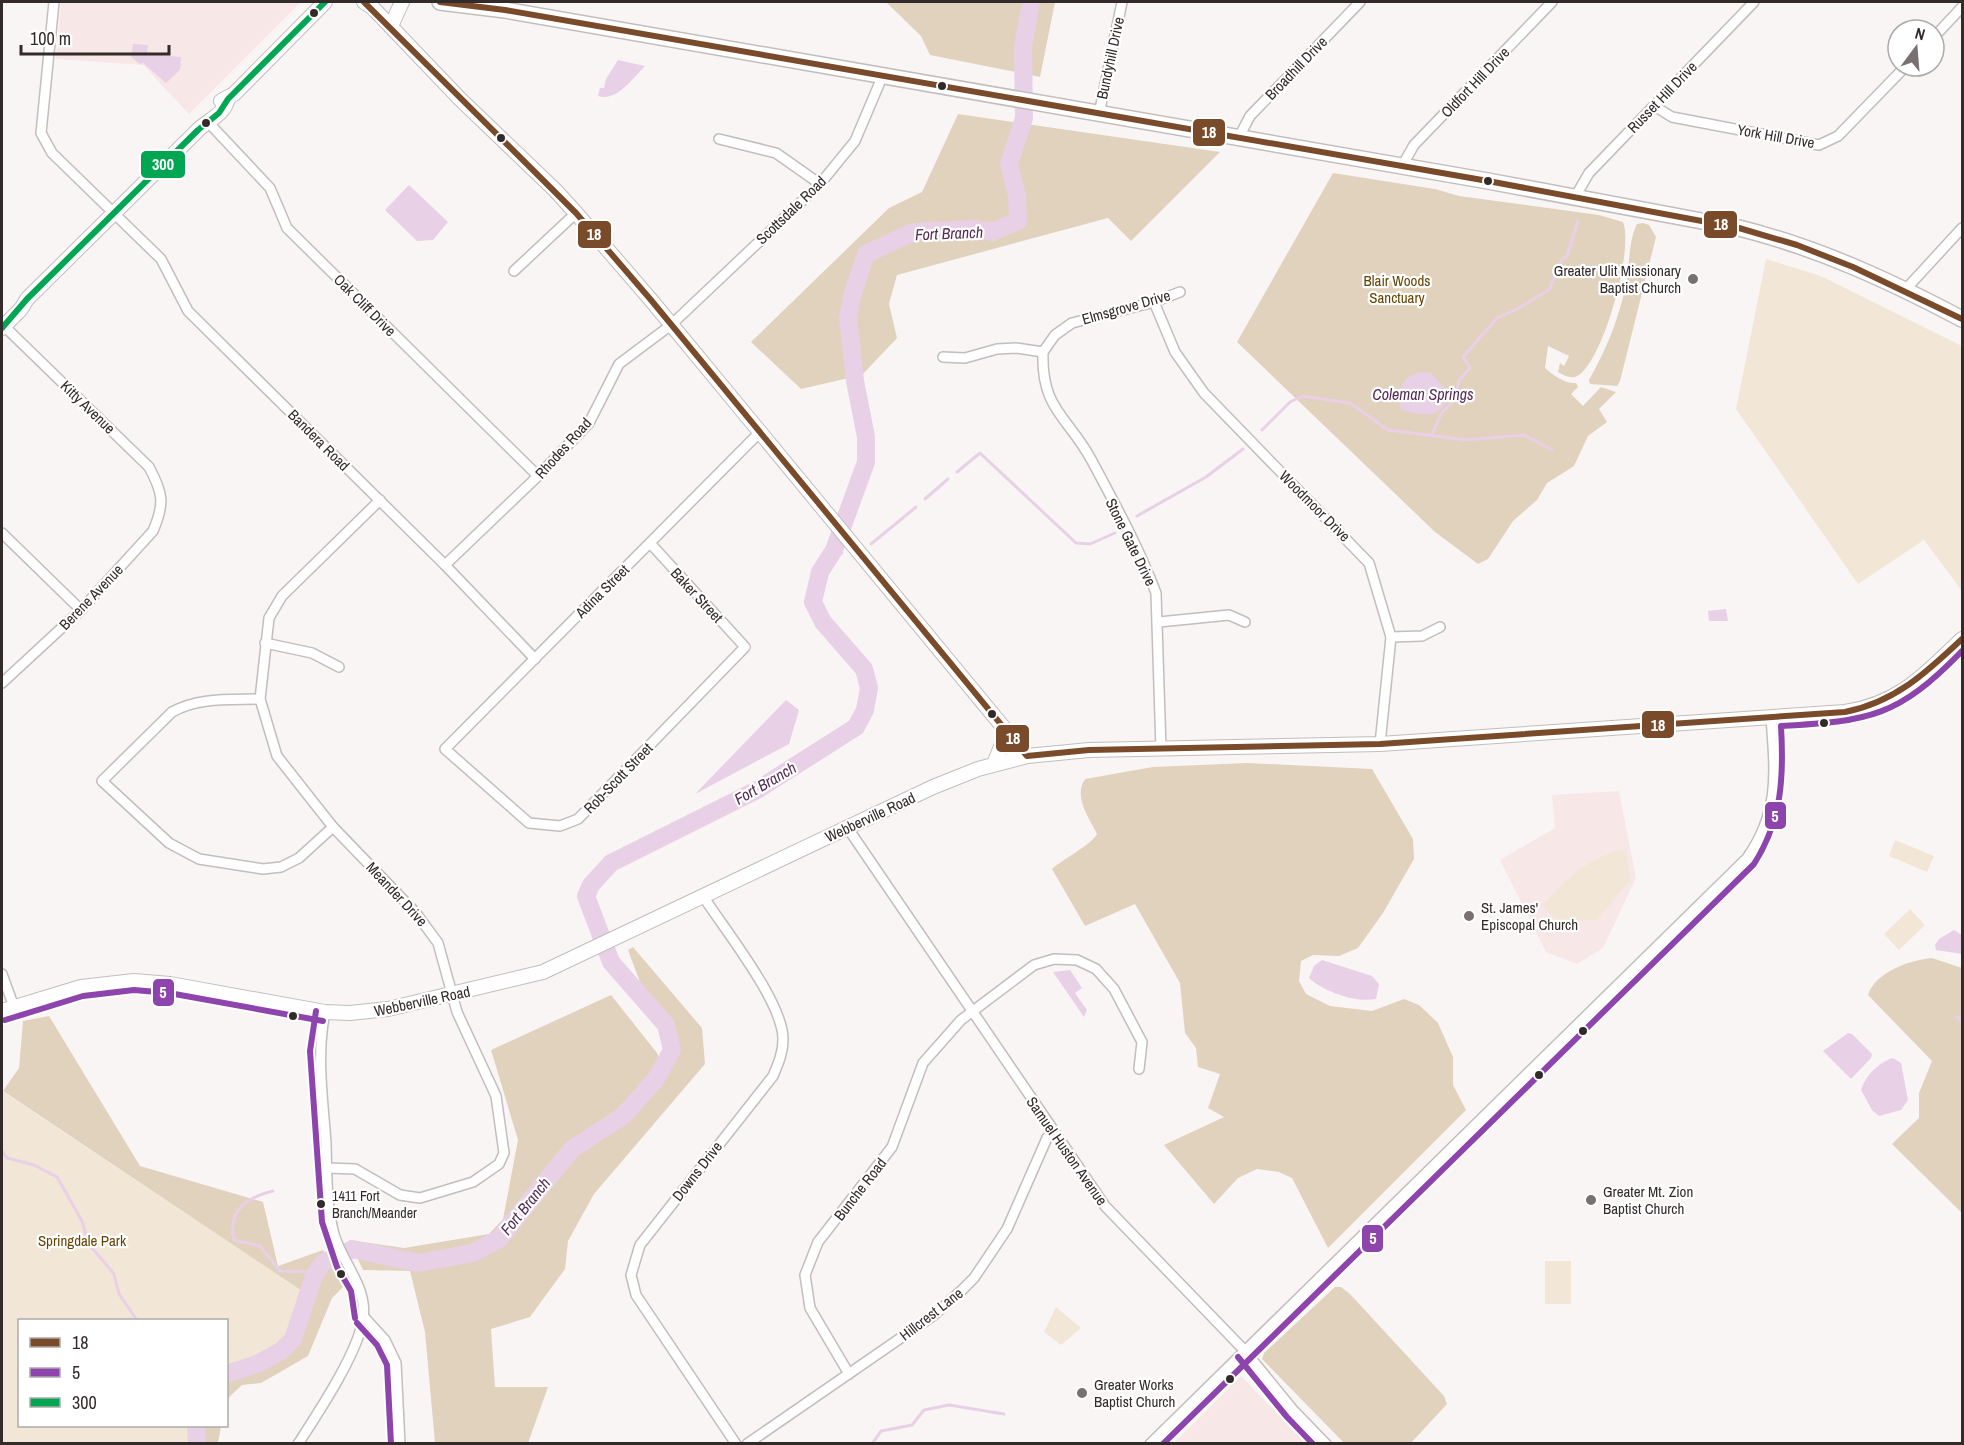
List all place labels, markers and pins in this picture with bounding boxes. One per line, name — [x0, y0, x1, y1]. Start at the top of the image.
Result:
unlabelled marker — [308, 7, 320, 19]
unlabelled marker — [936, 80, 948, 92]
unlabelled marker — [200, 117, 212, 129]
unlabelled marker — [495, 132, 507, 144]
unlabelled marker — [1482, 175, 1494, 187]
place label: Greater Ulit Missionary Baptist Church — [1554, 260, 1682, 298]
marker: Greater Ulit Missionary Baptist Church — [1686, 272, 1700, 286]
unlabelled marker — [986, 708, 998, 720]
unlabelled marker — [1818, 717, 1830, 729]
place label: St. James' Episcopal Church — [1481, 897, 1578, 935]
marker: St. James' Episcopal Church — [1462, 909, 1476, 923]
unlabelled marker — [287, 1010, 299, 1022]
unlabelled marker — [1577, 1025, 1589, 1037]
unlabelled marker — [1533, 1069, 1545, 1081]
place label: Greater Mt. Zion Baptist Church — [1603, 1181, 1693, 1219]
place label: 1411 Fort Branch/Meander — [332, 1187, 417, 1222]
marker: Greater Mt. Zion Baptist Church — [1584, 1193, 1598, 1207]
marker: 1411 Fort Branch/Meander — [315, 1198, 327, 1210]
unlabelled marker — [335, 1268, 347, 1280]
unlabelled marker — [1224, 1373, 1236, 1385]
place label: Greater Works Baptist Church — [1094, 1374, 1175, 1412]
marker: Greater Works Baptist Church — [1075, 1386, 1089, 1400]

